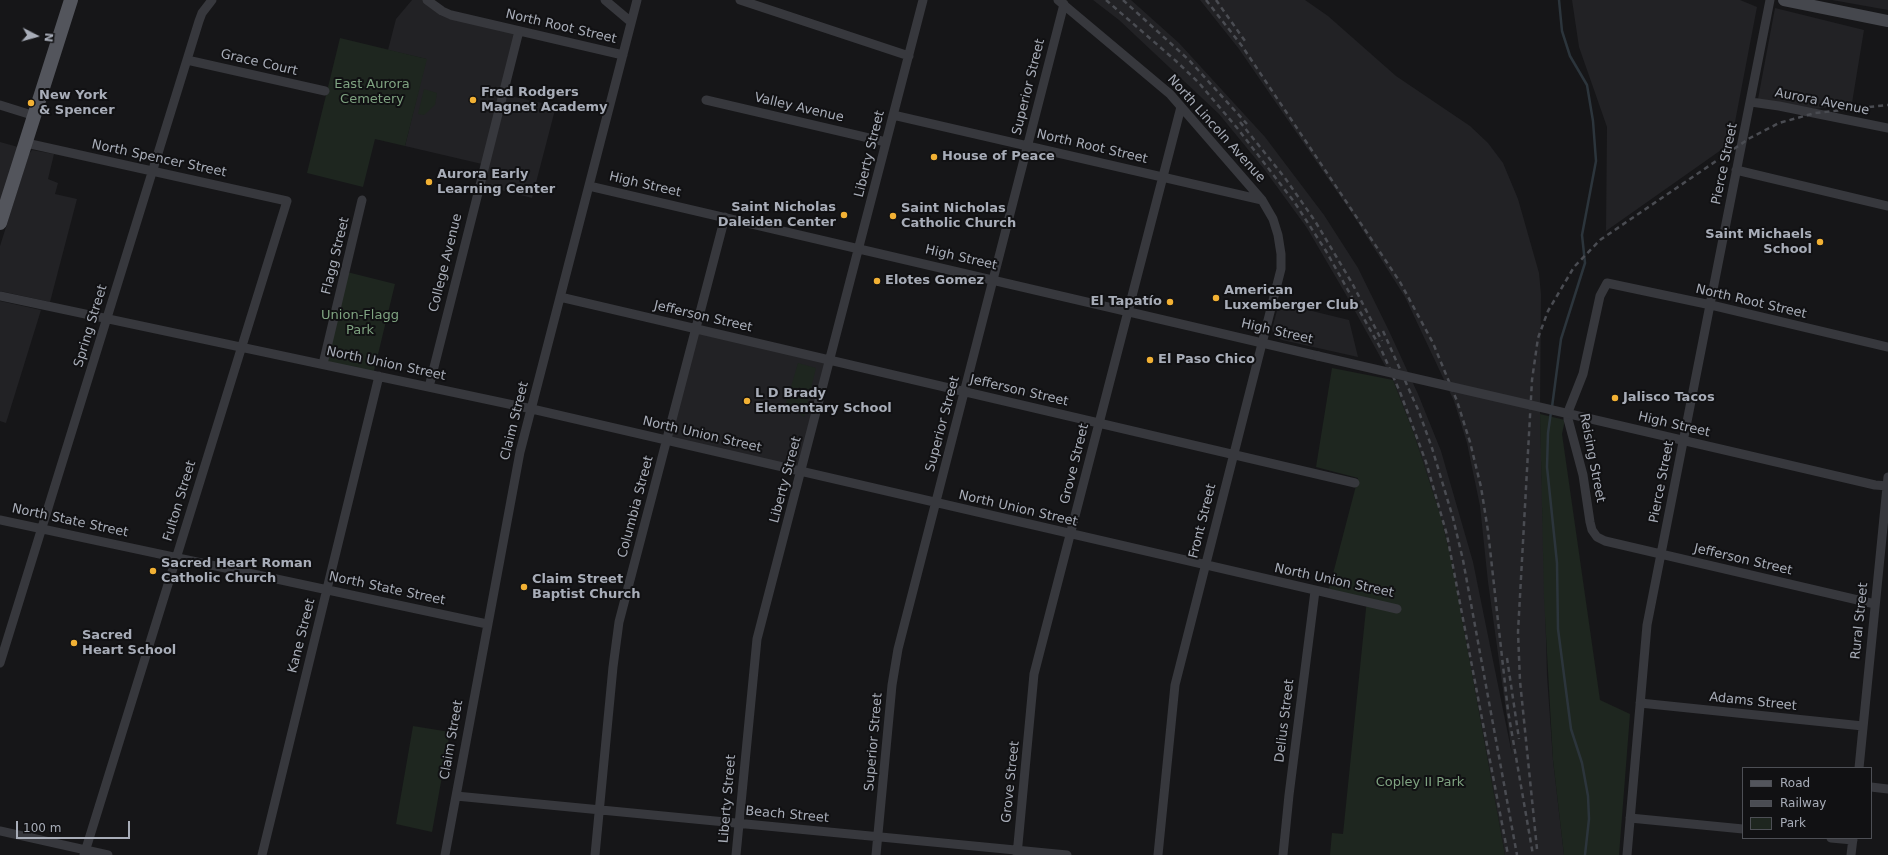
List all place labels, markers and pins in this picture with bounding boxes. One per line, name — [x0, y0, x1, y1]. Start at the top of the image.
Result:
place label: Fred Rodgers Magnet Academy — [481, 85, 608, 116]
place label: New York & Spencer — [39, 88, 115, 119]
marker: Fred Rodgers Magnet Academy — [468, 95, 478, 105]
marker: New York & Spencer — [26, 98, 36, 108]
place label: House of Peace — [942, 149, 1055, 165]
marker: House of Peace — [929, 152, 939, 162]
place label: Aurora Early Learning Center — [437, 167, 555, 198]
marker: Aurora Early Learning Center — [424, 177, 434, 187]
place label: Saint Nicholas Daleiden Center — [718, 200, 836, 231]
place label: Saint Nicholas Catholic Church — [901, 201, 1016, 232]
marker: Saint Nicholas Daleiden Center — [839, 210, 849, 220]
marker: Saint Nicholas Catholic Church — [888, 211, 898, 221]
place label: Saint Michaels School — [1705, 227, 1812, 258]
marker: Saint Michaels School — [1815, 237, 1825, 247]
place label: Elotes Gomez — [885, 273, 984, 289]
marker: Elotes Gomez — [872, 276, 882, 286]
place label: American Luxemberger Club — [1224, 283, 1358, 314]
marker: American Luxemberger Club — [1211, 293, 1221, 303]
place label: El Tapatío — [1090, 294, 1162, 310]
marker: El Tapatío — [1165, 297, 1175, 307]
place label: El Paso Chico — [1158, 352, 1255, 368]
marker: El Paso Chico — [1145, 355, 1155, 365]
place label: L D Brady Elementary School — [755, 386, 892, 417]
place label: Jalisco Tacos — [1623, 390, 1715, 406]
marker: Jalisco Tacos — [1610, 393, 1620, 403]
marker: L D Brady Elementary School — [742, 396, 752, 406]
place label: Sacred Heart Roman Catholic Church — [161, 556, 312, 587]
marker: Sacred Heart Roman Catholic Church — [148, 566, 158, 576]
place label: Claim Street Baptist Church — [532, 572, 641, 603]
marker: Claim Street Baptist Church — [519, 582, 529, 592]
place label: Sacred Heart School — [82, 628, 176, 659]
marker: Sacred Heart School — [69, 638, 79, 648]

